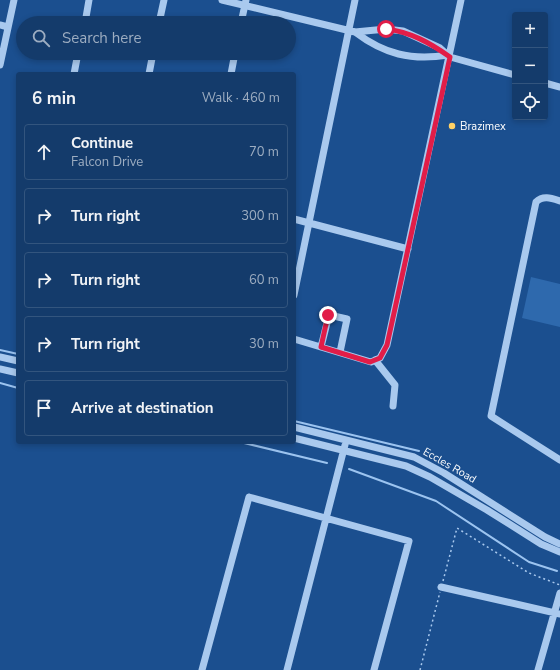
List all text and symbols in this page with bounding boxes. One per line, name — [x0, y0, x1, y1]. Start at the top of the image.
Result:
map controls — [512, 12, 548, 120]
button: + — [512, 12, 548, 48]
search box — [16, 16, 296, 60]
route start — [377, 20, 395, 38]
icon: search — [30, 27, 52, 49]
text: Search here — [62, 28, 142, 48]
button: − — [512, 48, 548, 84]
button: locate — [512, 84, 548, 120]
text: 6 min — [32, 87, 76, 110]
text: Walk · 460 m — [202, 89, 280, 107]
place label: Brazimex — [460, 119, 506, 134]
marker: Brazimex — [447, 121, 457, 131]
text: Continue — [71, 133, 133, 153]
icon: ahead — [33, 141, 55, 163]
text: 70 m — [249, 143, 279, 161]
text: Falcon Drive — [71, 153, 143, 171]
icon: right — [33, 205, 55, 227]
text: Turn right — [71, 206, 140, 226]
text: 300 m — [241, 207, 279, 225]
icon: right — [33, 269, 55, 291]
text: Turn right — [71, 270, 140, 290]
text: 60 m — [249, 271, 279, 289]
route end — [319, 306, 337, 324]
icon: right — [33, 333, 55, 355]
text: Turn right — [71, 334, 140, 354]
text: 30 m — [249, 335, 279, 353]
icon: arrive — [33, 397, 55, 419]
text: Arrive at destination — [71, 398, 214, 418]
street label: Eccles Road — [420, 444, 479, 487]

